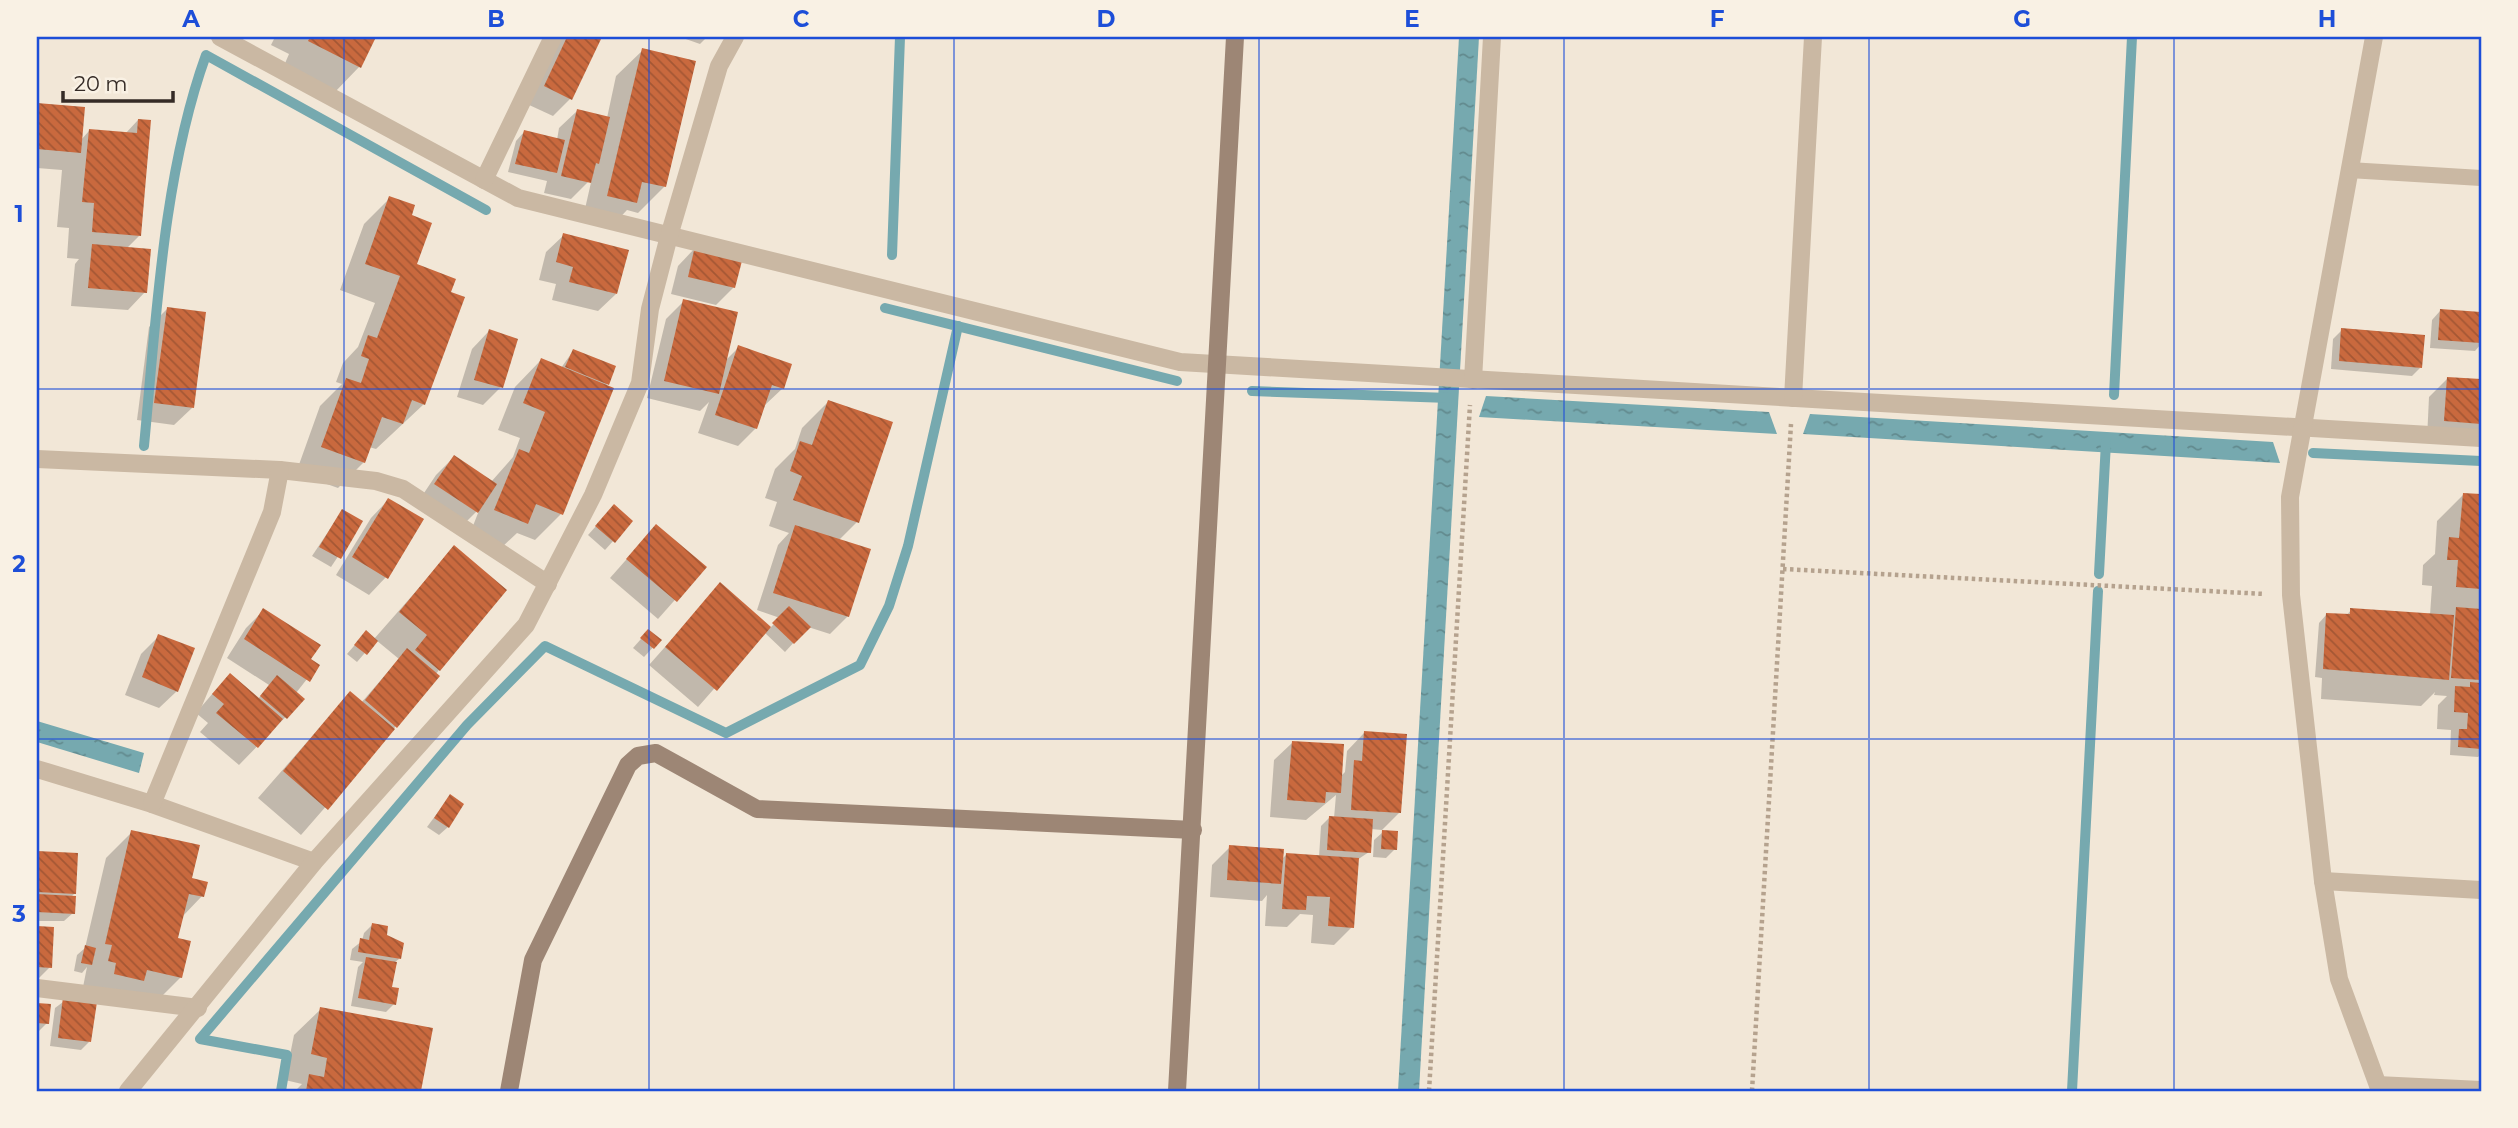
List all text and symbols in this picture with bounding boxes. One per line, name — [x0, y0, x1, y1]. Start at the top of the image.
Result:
text: A — [181, 5, 200, 33]
text: B — [487, 5, 505, 33]
text: C — [793, 5, 810, 33]
text: D — [1097, 5, 1116, 33]
text: E — [1404, 5, 1420, 33]
text: F — [1710, 5, 1725, 33]
text: G — [2013, 5, 2031, 33]
text: H — [2318, 5, 2336, 33]
scale bar — [63, 60, 173, 104]
text: 20 m — [74, 71, 128, 96]
text: 1 — [14, 200, 24, 228]
text: 2 — [12, 550, 26, 578]
text: 3 — [11, 900, 26, 928]

